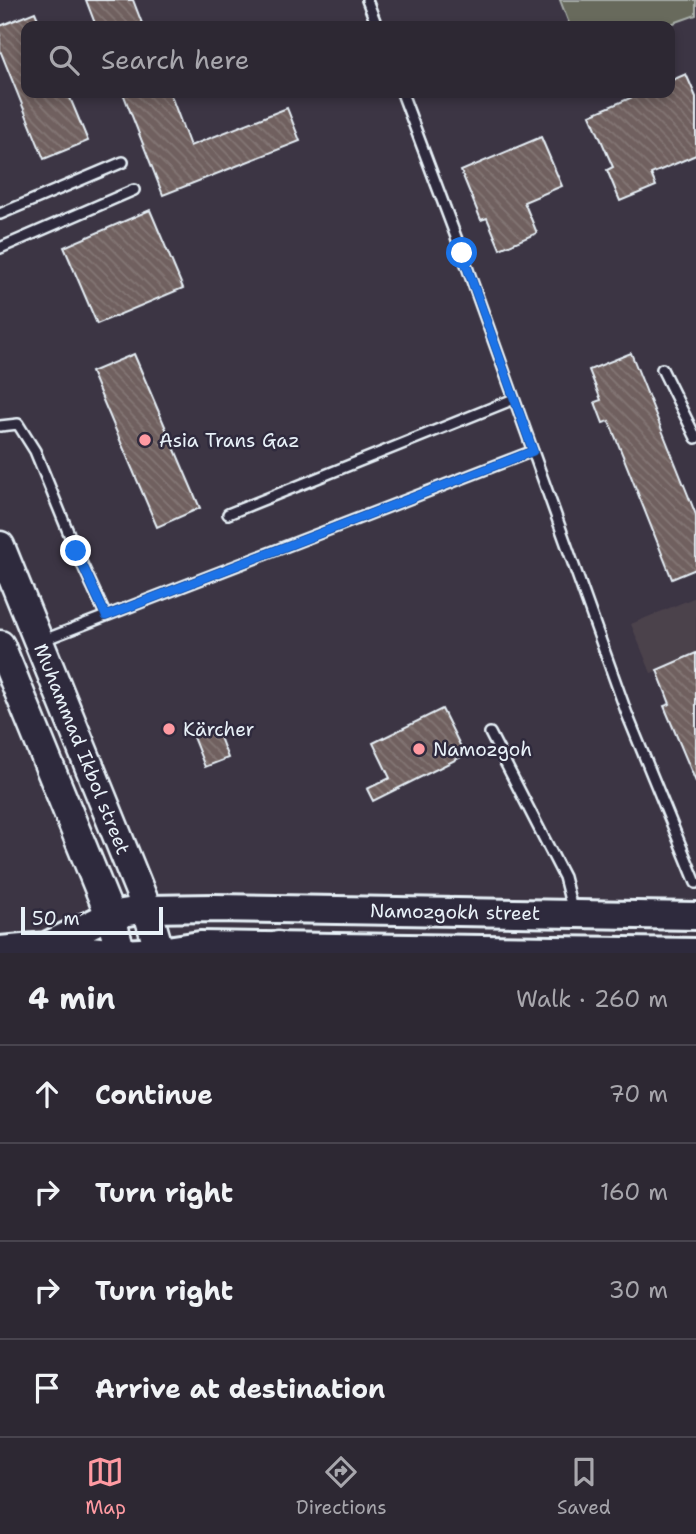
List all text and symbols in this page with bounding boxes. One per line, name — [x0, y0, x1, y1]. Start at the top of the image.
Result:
search box — [21, 21, 675, 98]
icon: search — [45, 41, 83, 79]
text: Search here — [101, 42, 250, 77]
route start — [446, 237, 477, 268]
place label: Asia Trans Gaz — [159, 428, 300, 453]
marker: Asia Trans Gaz — [137, 432, 153, 448]
route end — [60, 535, 91, 566]
street label: Muhammad Ikbol street — [28, 640, 136, 858]
place label: Kärcher — [183, 717, 255, 742]
marker: Kärcher — [161, 721, 177, 737]
place label: Namozgoh — [433, 737, 532, 762]
marker: Namozgoh — [411, 741, 427, 757]
street label: Namozgokh street — [370, 898, 540, 926]
scale bar — [21, 904, 163, 936]
text: 50 m — [32, 906, 80, 931]
text: 4 min — [28, 978, 115, 1019]
text: Walk · 260 m — [516, 984, 668, 1014]
icon: ahead — [28, 1075, 66, 1113]
text: Continue — [95, 1077, 213, 1112]
text: 70 m — [609, 1079, 668, 1109]
icon: right — [28, 1173, 66, 1211]
text: Turn right — [95, 1175, 233, 1210]
text: 160 m — [600, 1177, 668, 1207]
icon: right — [28, 1271, 66, 1309]
text: Turn right — [95, 1273, 233, 1308]
text: 30 m — [609, 1275, 668, 1305]
icon: arrive — [28, 1369, 66, 1407]
text: Arrive at destination — [95, 1371, 385, 1406]
tab: Map — [85, 1453, 126, 1520]
tab: Directions — [296, 1453, 387, 1520]
tab: Saved — [557, 1453, 611, 1520]

